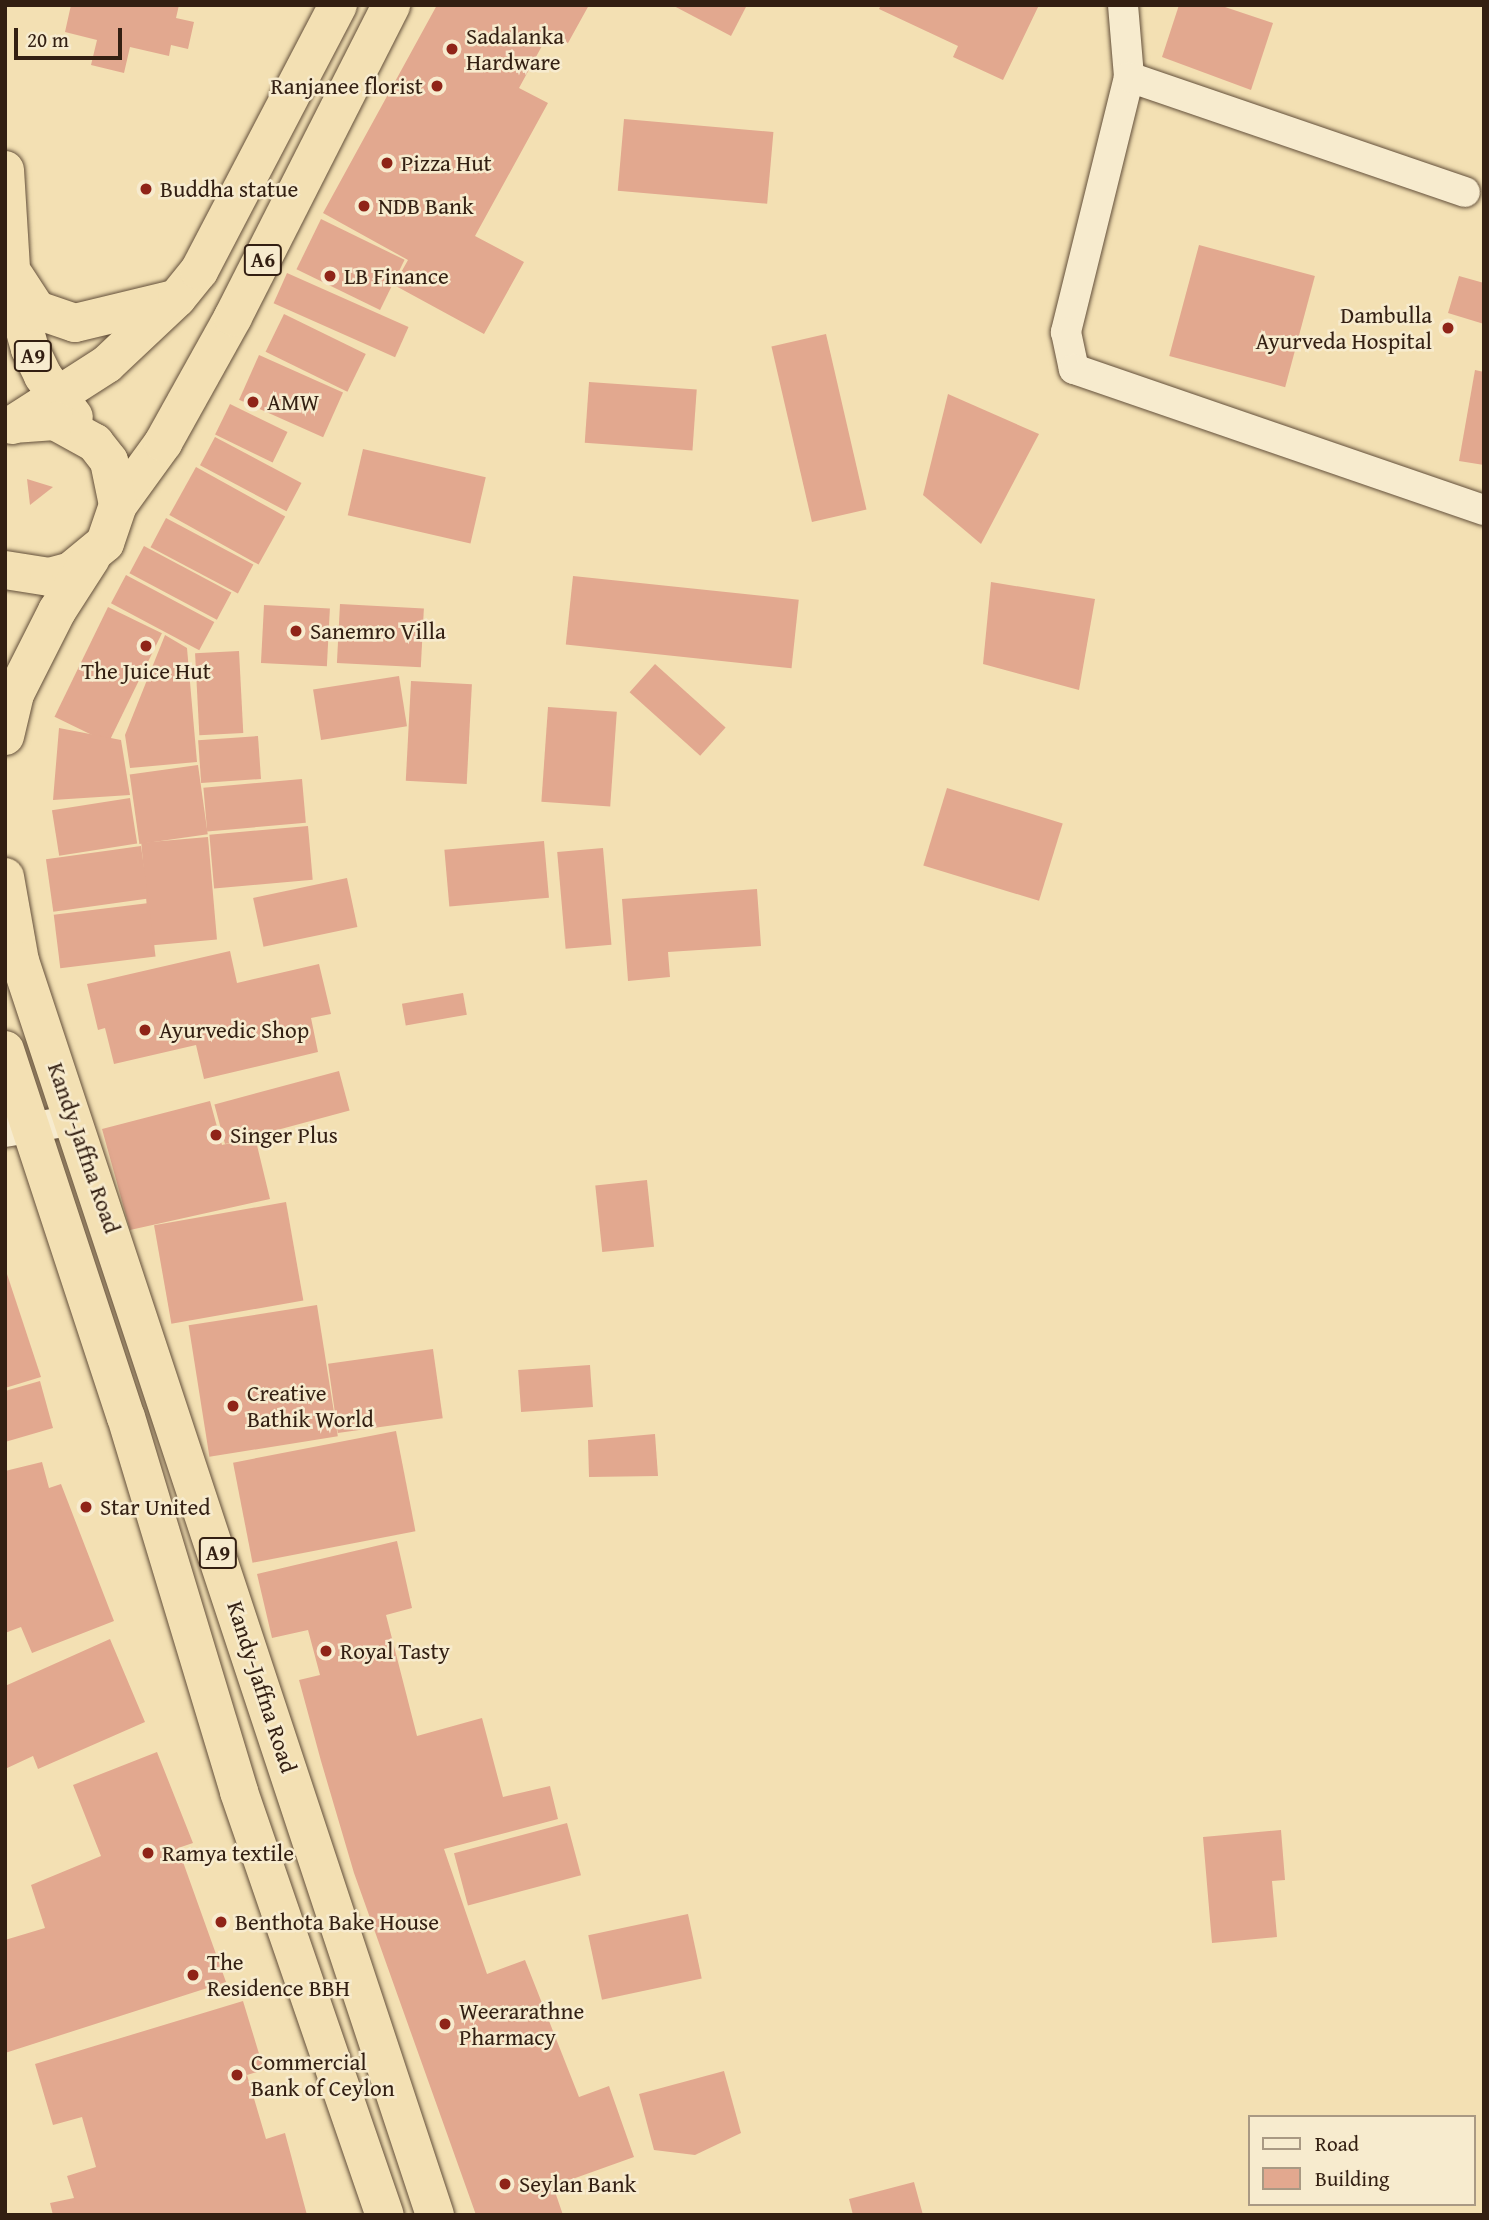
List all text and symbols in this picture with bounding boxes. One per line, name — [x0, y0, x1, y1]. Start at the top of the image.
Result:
scale bar — [18, 14, 126, 58]
place label: Sadalanka Hardware — [466, 22, 564, 76]
text: 20 m — [27, 24, 69, 55]
marker: Sadalanka Hardware — [444, 41, 460, 57]
place label: Ranjanee florist — [271, 72, 423, 100]
marker: Ranjanee florist — [429, 78, 445, 94]
place label: Pizza Hut — [401, 149, 492, 177]
marker: Pizza Hut — [379, 155, 395, 171]
place label: Buddha statue — [160, 175, 298, 203]
marker: Buddha statue — [138, 181, 154, 197]
place label: NDB Bank — [378, 192, 474, 220]
marker: NDB Bank — [356, 198, 372, 214]
road number: A6 — [244, 243, 282, 278]
place label: LB Finance — [344, 262, 449, 290]
marker: LB Finance — [322, 268, 338, 284]
place label: Dambulla Ayurveda Hospital — [1255, 301, 1432, 355]
marker: Dambulla Ayurveda Hospital — [1438, 318, 1458, 338]
road number: A9 — [14, 338, 52, 374]
place label: AMW — [267, 388, 319, 416]
marker: AMW — [245, 394, 261, 410]
place label: Sanemro Villa — [310, 617, 446, 645]
marker: Sanemro Villa — [288, 623, 304, 639]
marker: The Juice Hut — [138, 638, 154, 654]
place label: The Juice Hut — [81, 657, 211, 685]
place label: Ayurvedic Shop — [159, 1016, 309, 1044]
marker: Ayurvedic Shop — [137, 1022, 153, 1038]
street label: Kandy-Jaffna Road — [42, 1059, 126, 1237]
place label: Singer Plus — [230, 1121, 338, 1149]
marker: Singer Plus — [208, 1127, 224, 1143]
place label: Creative Bathik World — [247, 1379, 374, 1433]
marker: Creative Bathik World — [225, 1398, 241, 1414]
place label: Star United — [100, 1493, 210, 1521]
marker: Star United — [78, 1499, 94, 1515]
road number: A9 — [199, 1536, 237, 1570]
street label: Kandy-Jaffna Road — [221, 1598, 303, 1776]
place label: Royal Tasty — [340, 1637, 450, 1665]
marker: Royal Tasty — [318, 1643, 334, 1659]
place label: Ramya textile — [162, 1839, 294, 1867]
marker: Ramya textile — [140, 1845, 156, 1861]
place label: Benthota Bake House — [235, 1908, 439, 1936]
marker: Benthota Bake House — [213, 1914, 229, 1930]
place label: The Residence BBH — [207, 1948, 350, 2002]
marker: The Residence BBH — [185, 1967, 201, 1983]
place label: Weerarathne Pharmacy — [459, 1997, 584, 2051]
marker: Weerarathne Pharmacy — [437, 2016, 453, 2032]
place label: Commercial Bank of Ceylon — [251, 2048, 395, 2102]
marker: Commercial Bank of Ceylon — [229, 2067, 245, 2083]
legend — [1248, 2115, 1475, 2206]
text: Road — [1315, 2128, 1359, 2159]
text: Building — [1315, 2163, 1389, 2194]
place label: Seylan Bank — [519, 2170, 636, 2198]
marker: Seylan Bank — [497, 2176, 513, 2192]

